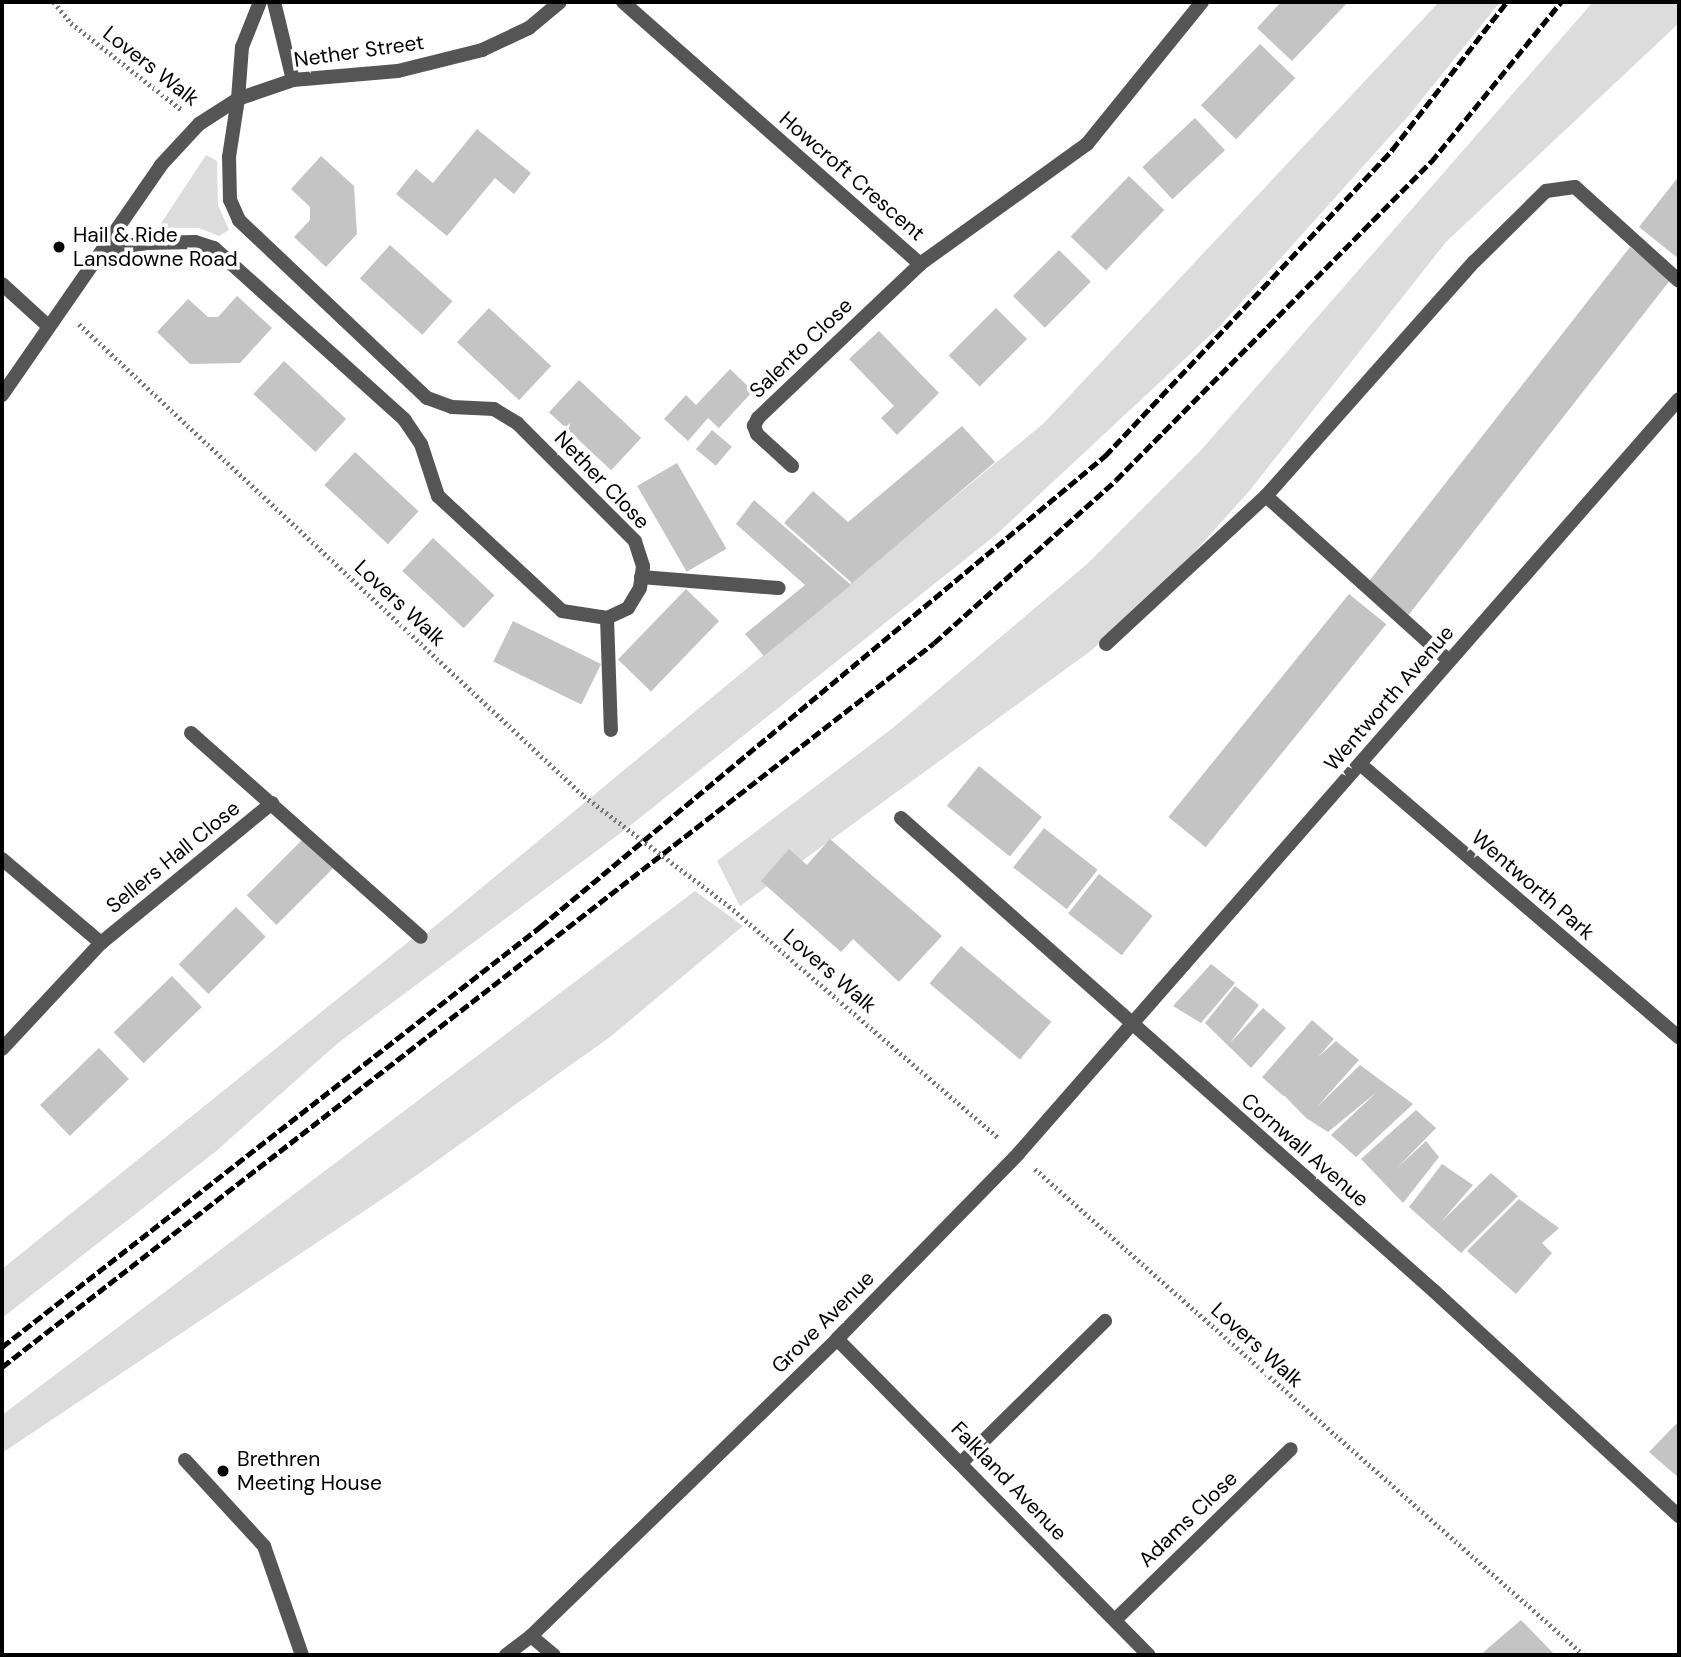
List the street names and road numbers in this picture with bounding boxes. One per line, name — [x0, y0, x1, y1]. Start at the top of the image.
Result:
street label: Lovers Walk — [98, 21, 204, 111]
street label: Nether Street — [292, 29, 426, 73]
street label: Howcroft Crescent — [774, 106, 930, 246]
street label: Salento Close — [744, 293, 858, 403]
street label: Nether Close — [549, 426, 655, 534]
street label: Lovers Walk — [349, 555, 451, 651]
street label: Wentworth Avenue — [1319, 620, 1459, 776]
street label: Sellers Hall Close — [101, 795, 245, 919]
street label: Wentworth Park — [1466, 825, 1600, 945]
street label: Lovers Walk — [778, 924, 882, 1018]
street label: Cornwall Avenue — [1236, 1088, 1374, 1212]
street label: Grove Avenue — [766, 1265, 880, 1379]
street label: Lovers Walk — [1206, 1297, 1308, 1393]
street label: Falkland Avenue — [946, 1416, 1072, 1546]
street label: Adams Close — [1133, 1466, 1243, 1572]

